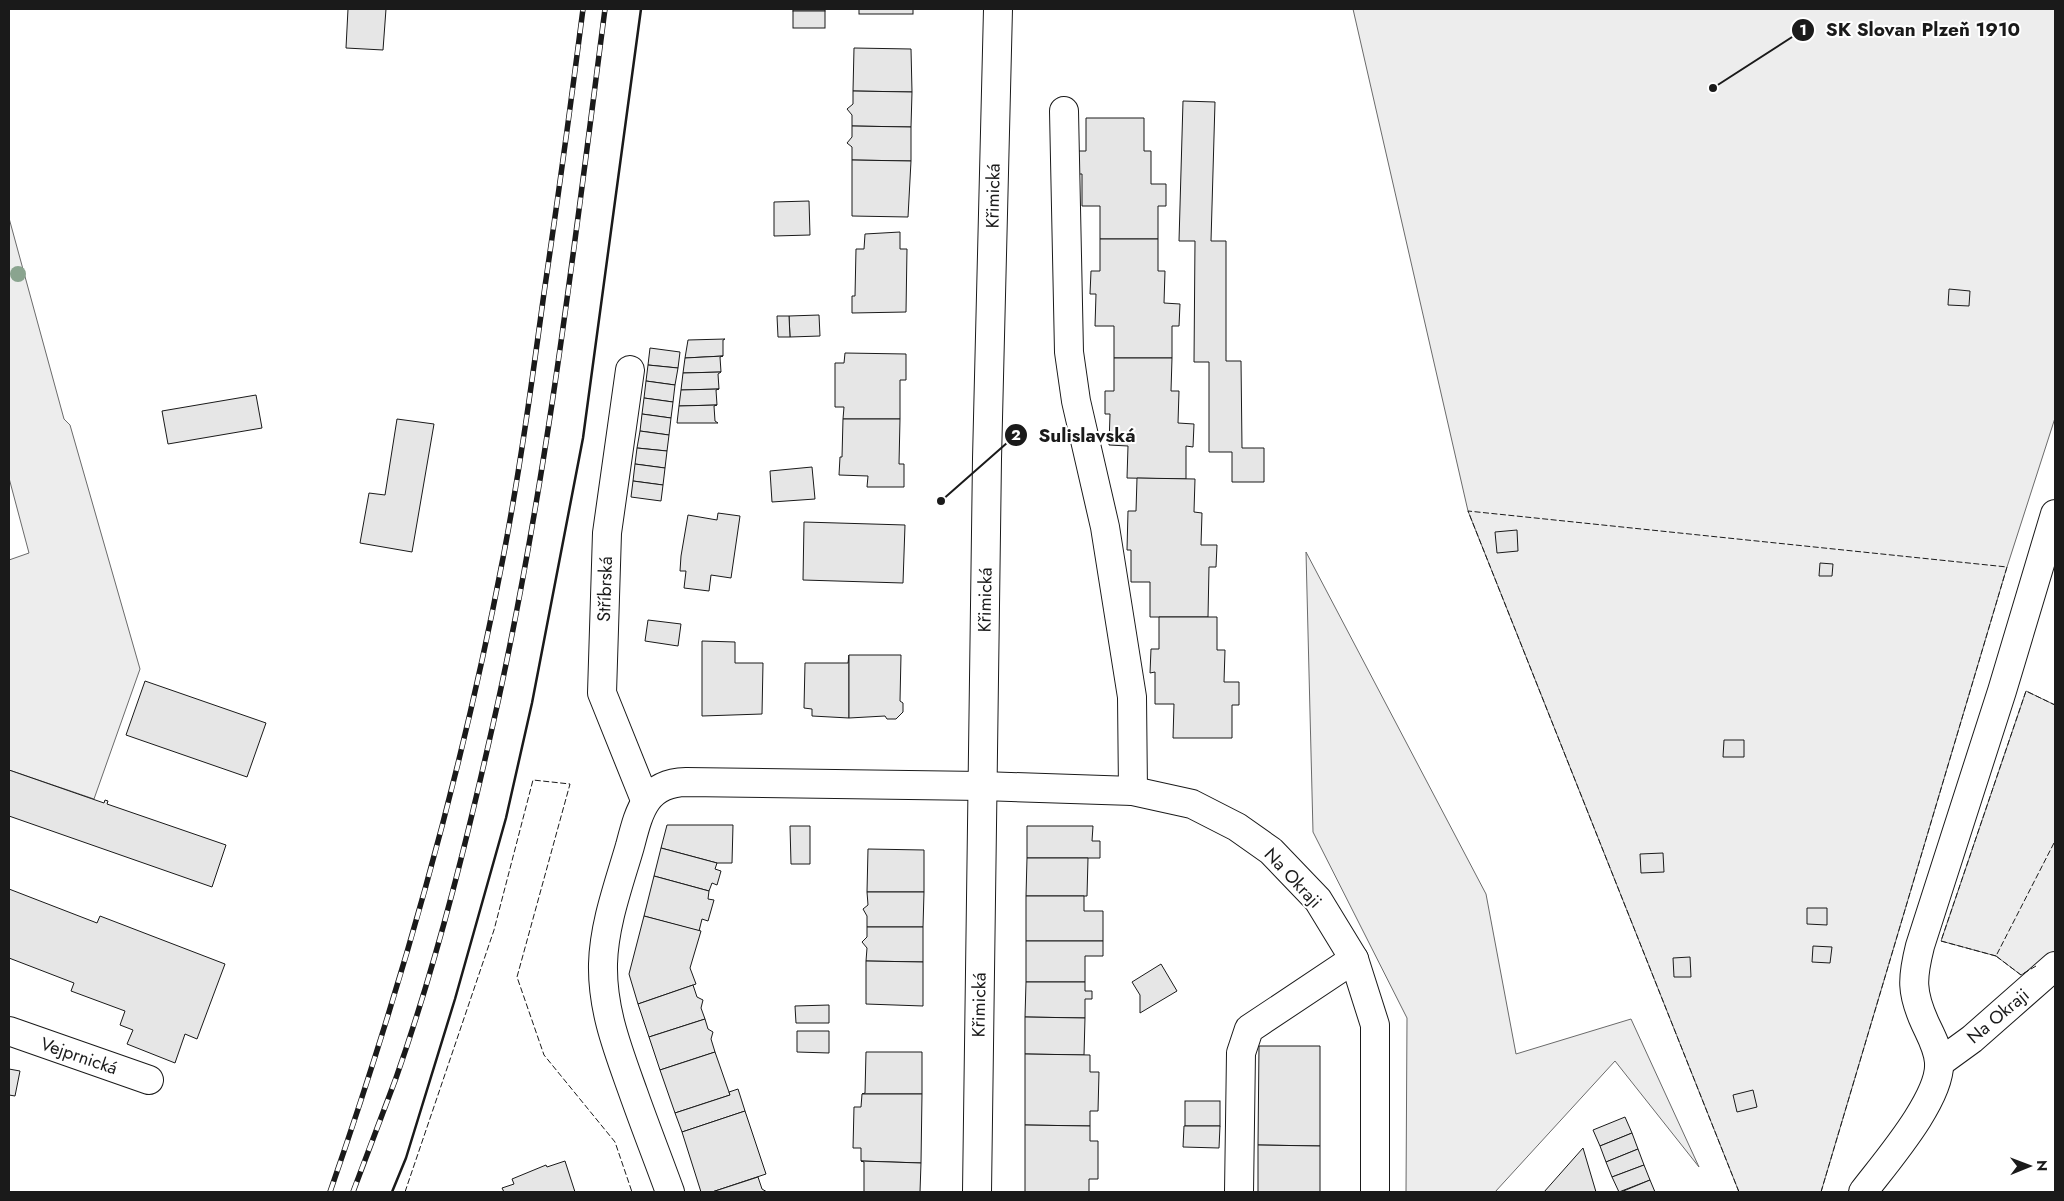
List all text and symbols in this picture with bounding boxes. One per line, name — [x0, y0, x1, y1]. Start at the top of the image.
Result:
callout: SK Slovan Plzeň 1910 — [1791, 13, 2030, 47]
text: SK Slovan Plzeň 1910 — [1826, 16, 2020, 43]
text: 1 — [1799, 19, 1807, 41]
street label: Křimická — [979, 163, 1007, 229]
callout: Sulislavská — [1004, 418, 1146, 452]
text: Sulislavská — [1038, 422, 1136, 449]
text: 2 — [1011, 424, 1021, 446]
street label: Stříbrská — [591, 556, 619, 622]
street label: Křimická — [971, 567, 999, 633]
street label: Na Okraji — [1258, 842, 1328, 914]
street label: Křimická — [965, 972, 993, 1038]
street label: Na Okraji — [1961, 982, 2035, 1050]
street label: Vejprnická — [37, 1031, 121, 1081]
north arrow — [2004, 1141, 2054, 1191]
text: N — [2032, 1160, 2052, 1172]

